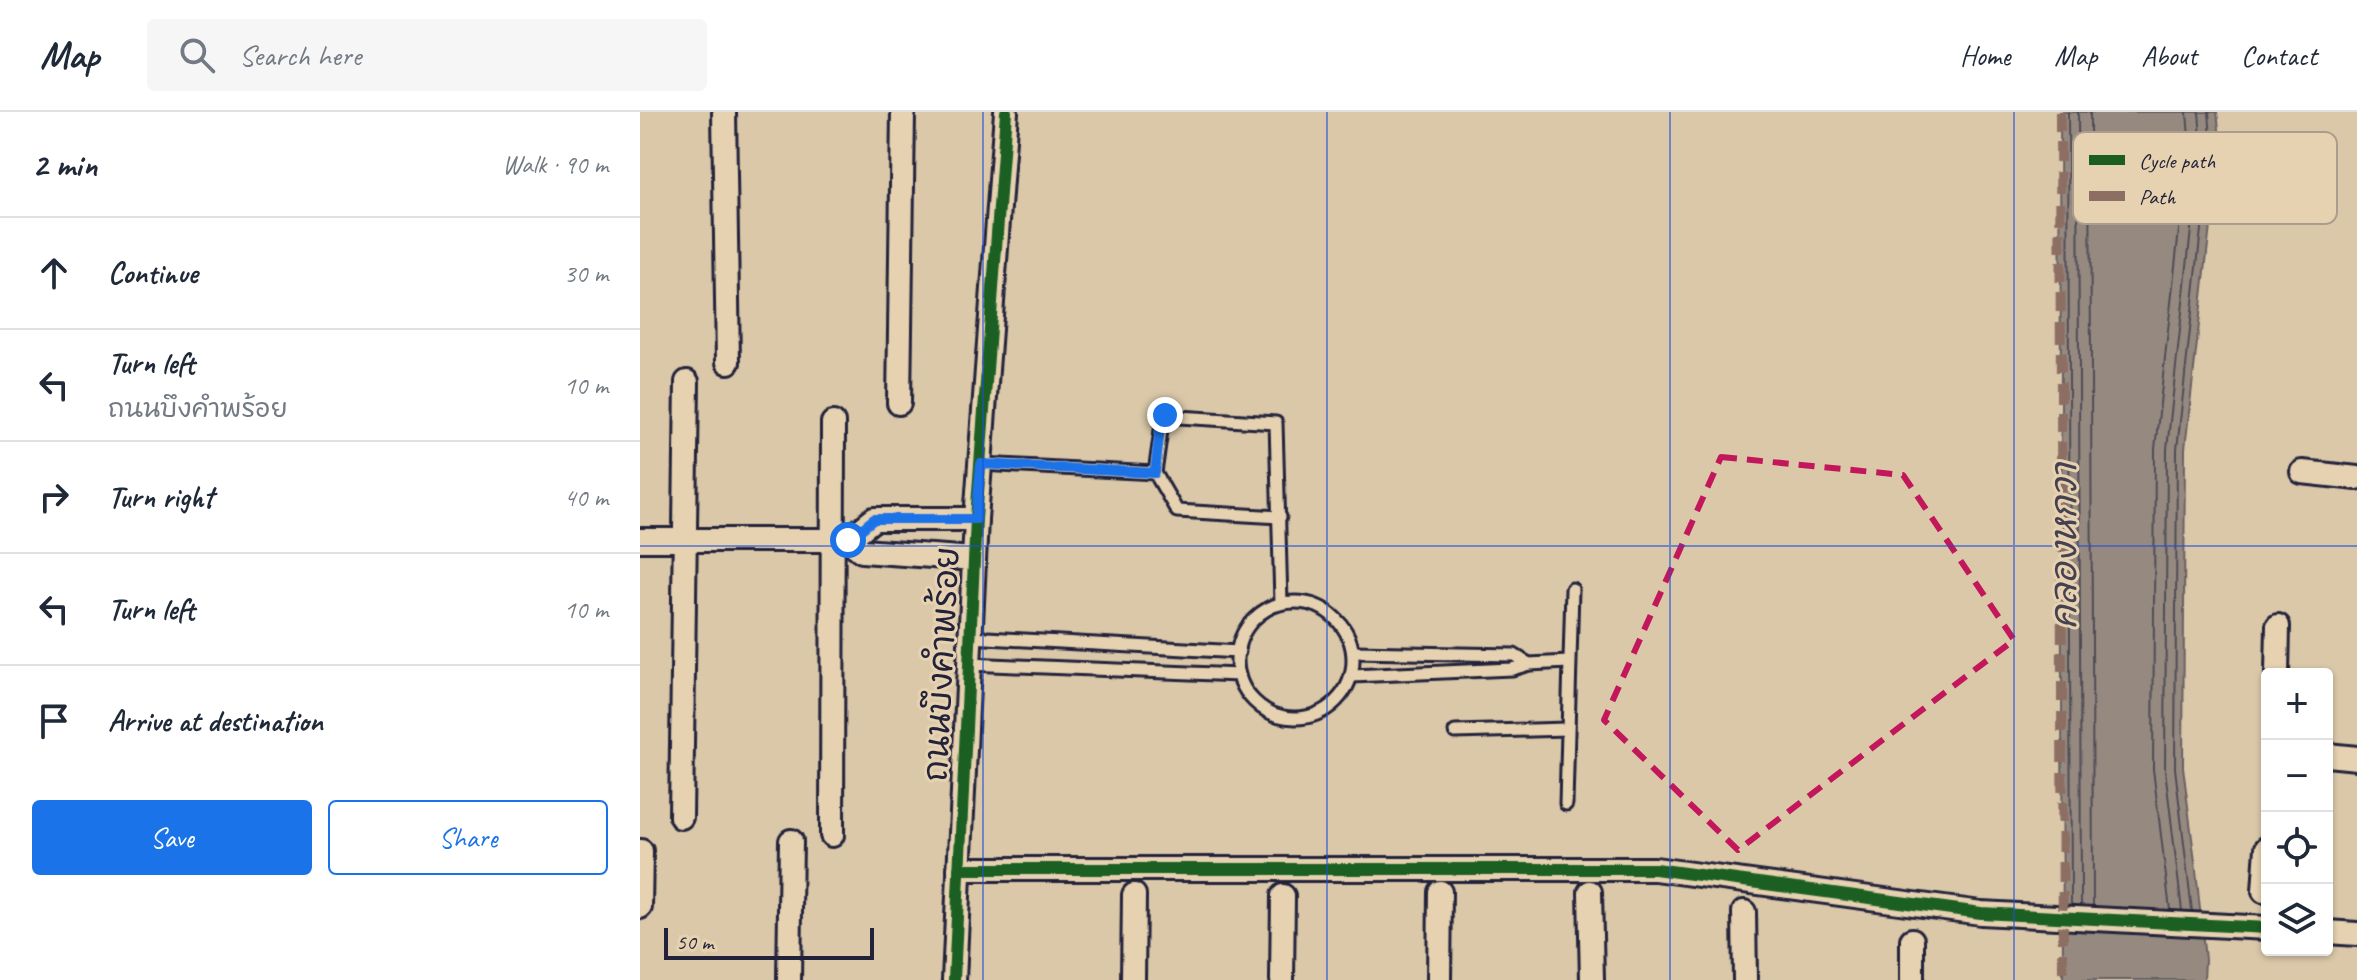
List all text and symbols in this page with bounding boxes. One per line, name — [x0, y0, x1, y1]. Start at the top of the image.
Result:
search box — [147, 19, 707, 91]
text: Map — [40, 32, 99, 79]
icon: search — [175, 33, 219, 77]
text: Search here — [239, 36, 361, 74]
text: Home — [1960, 38, 2010, 73]
text: Map — [2054, 38, 2097, 73]
text: About — [2141, 38, 2197, 73]
text: Contact — [2241, 38, 2317, 73]
legend — [2073, 132, 2337, 224]
text: 2 min — [32, 143, 97, 186]
text: Cycle path — [2139, 147, 2216, 175]
text: Walk · 90 m — [502, 148, 608, 181]
text: Path — [2139, 183, 2176, 211]
icon: ahead — [32, 251, 76, 295]
text: Continue — [108, 254, 198, 292]
text: 30 m — [564, 257, 608, 290]
text: Turn left — [108, 344, 195, 382]
icon: left — [32, 363, 76, 407]
text: 10 m — [564, 369, 608, 402]
text: ถนนบึงคำพร้อย — [108, 392, 288, 425]
route end — [1147, 397, 1183, 433]
water label: คลองหกวา — [2041, 461, 2087, 629]
icon: right — [32, 475, 76, 519]
text: Turn right — [108, 478, 213, 516]
text: 40 m — [564, 481, 608, 514]
route start — [830, 522, 866, 558]
street label: ถนนบึงคำพร้อย — [913, 546, 969, 782]
icon: left — [32, 587, 76, 631]
text: Turn left — [108, 590, 195, 628]
text: 10 m — [564, 593, 608, 626]
map controls — [2261, 668, 2333, 956]
button: + — [2261, 668, 2333, 740]
icon: arrive — [32, 699, 76, 743]
text: Arrive at destination — [108, 702, 323, 740]
button: − — [2261, 740, 2333, 812]
button: Save — [32, 800, 312, 875]
button: Share — [328, 800, 608, 875]
button: locate — [2261, 812, 2333, 884]
button: layers — [2261, 884, 2333, 956]
scale bar — [664, 924, 874, 960]
text: 50 m — [676, 928, 713, 956]

